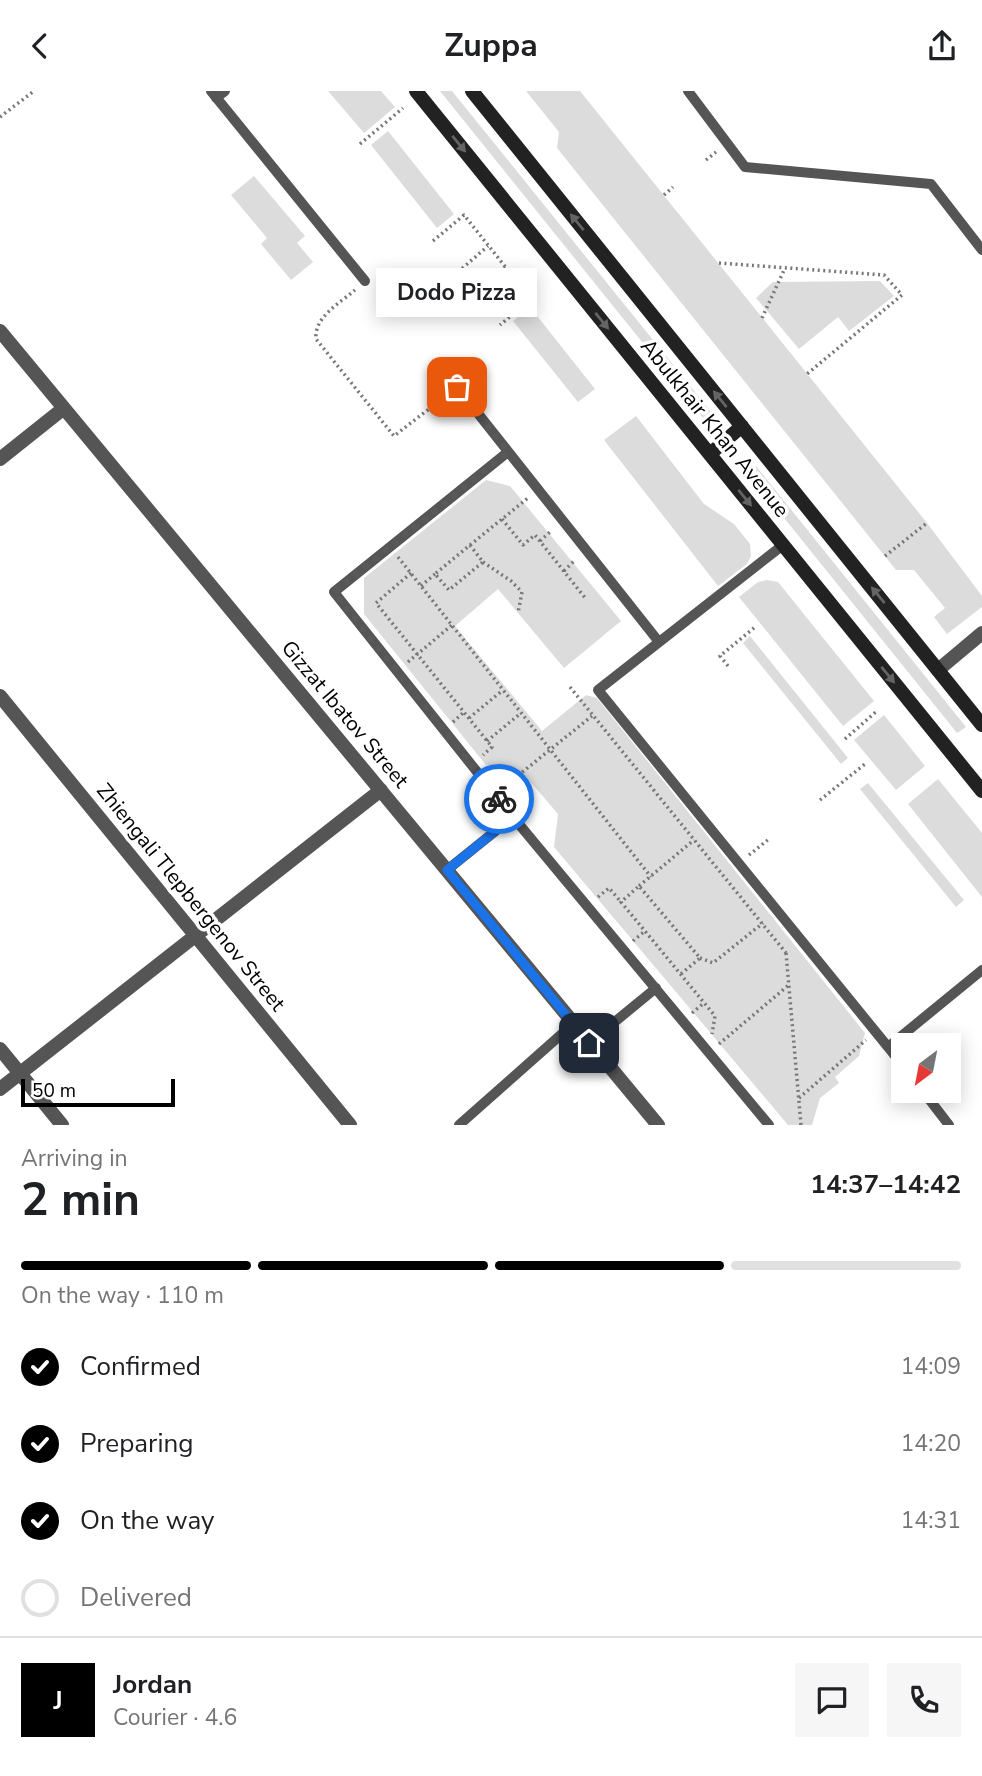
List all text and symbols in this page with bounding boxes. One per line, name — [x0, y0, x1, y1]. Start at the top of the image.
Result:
text: Zuppa — [444, 24, 538, 67]
icon: back — [21, 27, 59, 65]
icon: share — [923, 27, 961, 65]
one-way arrow — [451, 136, 466, 153]
one-way arrow — [570, 213, 585, 230]
callout: Dodo Pizza — [377, 268, 538, 317]
text: Dodo Pizza — [397, 277, 516, 308]
one-way arrow — [594, 312, 609, 330]
street label: Abulkhair Khan Avenue — [634, 333, 796, 523]
pin — [427, 357, 487, 417]
icon: bag — [438, 368, 476, 406]
one-way arrow — [712, 390, 727, 408]
one-way arrow — [737, 489, 752, 506]
one-way arrow — [871, 587, 886, 604]
street label: Gizzat Ibatov Street — [275, 634, 415, 794]
one-way arrow — [880, 666, 895, 683]
courier — [464, 764, 534, 834]
street label: Zhiengali Tlepbergenov Street — [90, 777, 292, 1017]
icon: bike — [480, 780, 518, 818]
pin — [559, 1013, 619, 1073]
icon: home — [570, 1024, 608, 1062]
north arrow — [891, 1033, 961, 1103]
map controls — [891, 1033, 961, 1103]
scale bar — [21, 1076, 175, 1108]
text: 50 m — [32, 1078, 76, 1104]
text: Arriving in — [21, 1143, 128, 1174]
text: 14:37–14:42 — [810, 1167, 961, 1202]
text: 2 min — [21, 1168, 140, 1231]
text: On the way · 110 m — [21, 1280, 224, 1311]
icon: check — [21, 1348, 59, 1386]
text: Confirmed — [80, 1349, 201, 1384]
text: 14:09 — [901, 1351, 961, 1382]
icon: check — [21, 1425, 59, 1463]
text: Preparing — [80, 1426, 193, 1461]
text: 14:20 — [901, 1428, 961, 1459]
icon: check — [21, 1502, 59, 1540]
text: On the way — [80, 1503, 214, 1538]
text: 14:31 — [901, 1505, 961, 1536]
text: Delivered — [80, 1580, 192, 1615]
button: chat — [795, 1663, 869, 1737]
button: phone — [887, 1663, 961, 1737]
text: Jordan — [113, 1667, 192, 1702]
text: J — [53, 1683, 63, 1718]
text: Courier · 4.6 — [113, 1702, 237, 1733]

